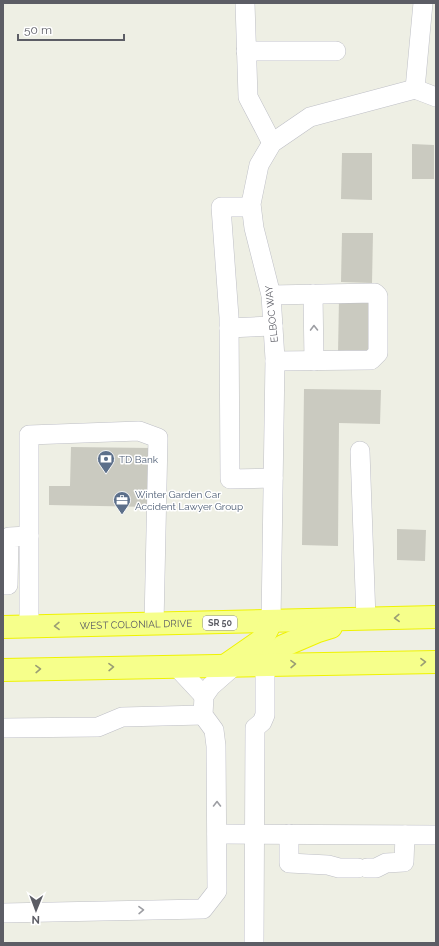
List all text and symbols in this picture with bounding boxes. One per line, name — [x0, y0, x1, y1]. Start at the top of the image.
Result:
scale bar — [18, 16, 124, 42]
text: 50 m — [24, 23, 52, 37]
street label: ELBOC WAY — [263, 284, 280, 343]
one-way arrow — [310, 325, 318, 331]
bank icon: TD Bank — [96, 449, 116, 474]
place label: TD Bank — [119, 454, 159, 465]
place label: Winter Garden Car Accident Lawyer Group — [135, 489, 243, 512]
office icon: Winter Garden Car Accident Lawyer Group — [112, 490, 132, 515]
one-way arrow — [394, 614, 400, 623]
road number: SR 50 — [203, 616, 237, 630]
street label: WEST COLONIAL DRIVE — [80, 618, 192, 631]
one-way arrow — [54, 622, 60, 630]
one-way arrow — [420, 658, 426, 666]
one-way arrow — [290, 660, 296, 669]
one-way arrow — [108, 663, 114, 671]
one-way arrow — [35, 665, 41, 673]
one-way arrow — [213, 801, 221, 807]
north arrow — [16, 890, 56, 930]
one-way arrow — [138, 906, 144, 914]
text: N — [32, 913, 40, 926]

